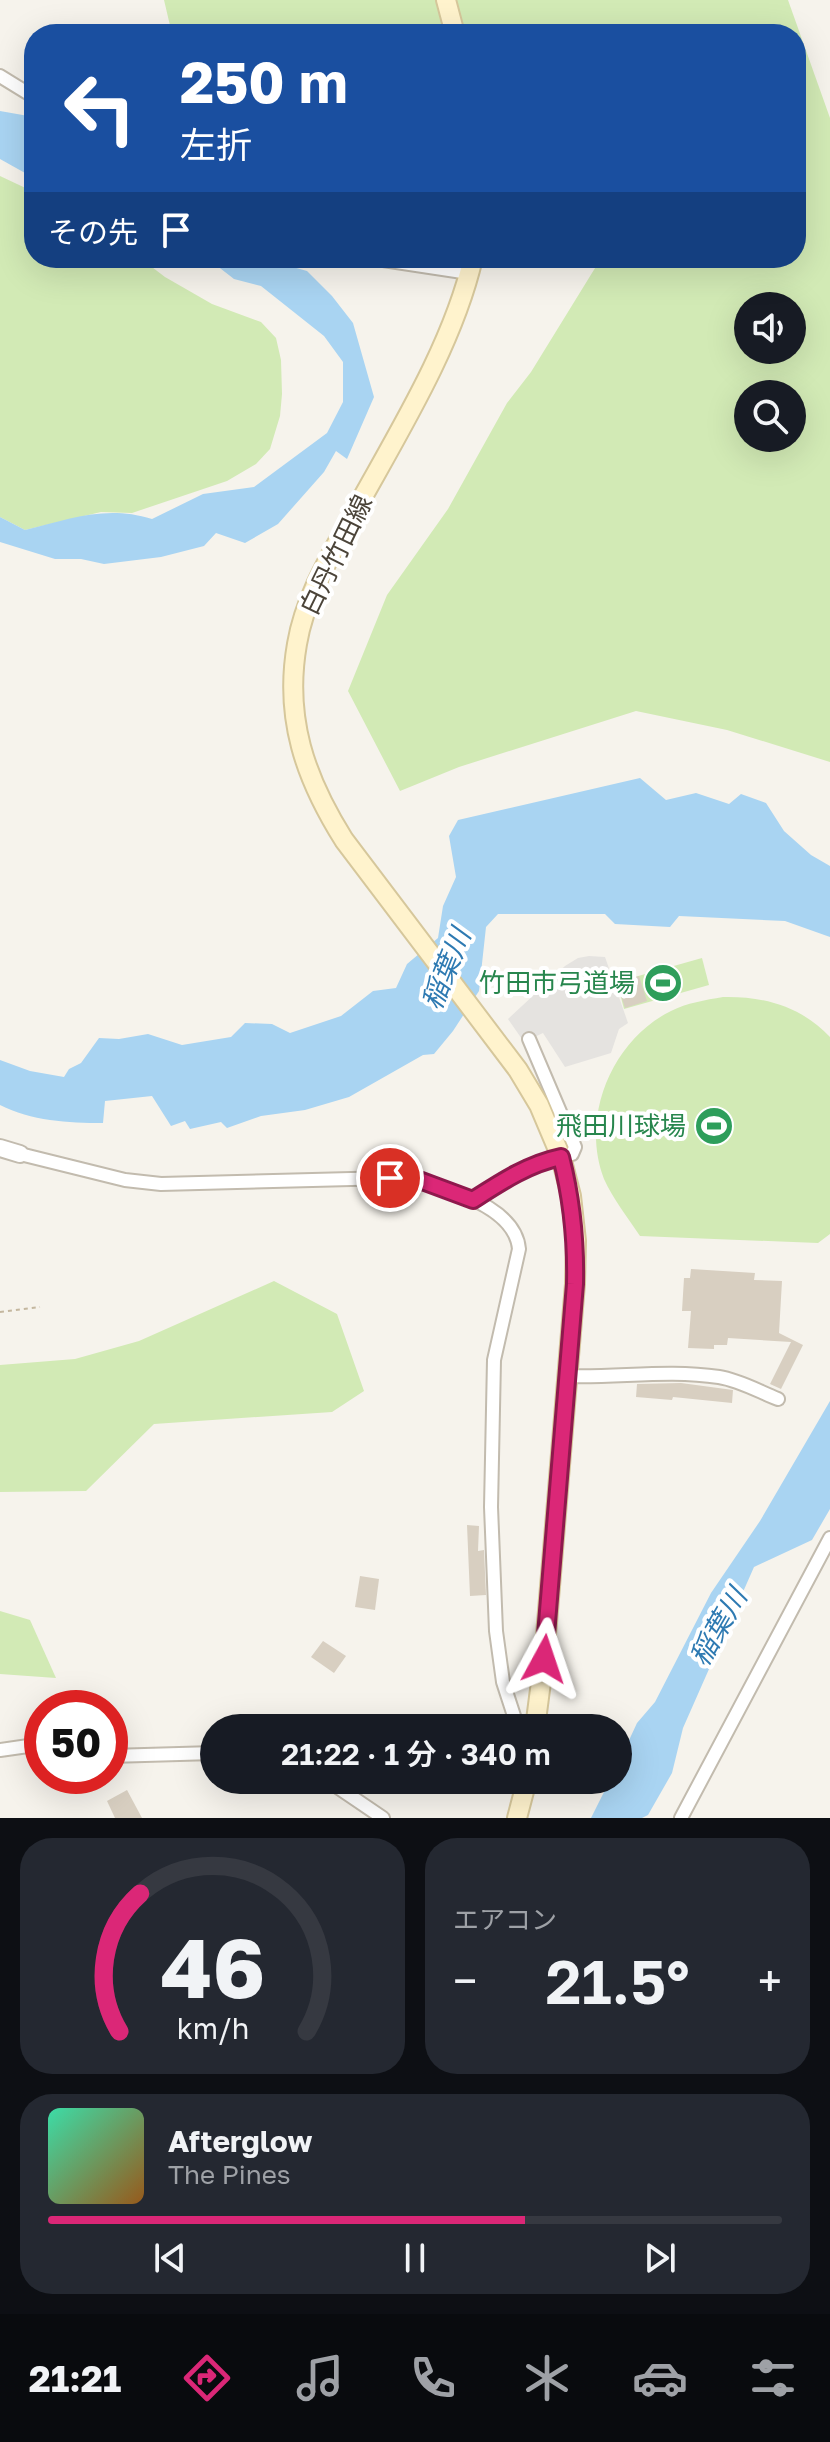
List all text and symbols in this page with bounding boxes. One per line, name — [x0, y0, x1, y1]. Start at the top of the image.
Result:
text: 250 m — [180, 48, 348, 115]
icon: left — [48, 56, 152, 160]
text: 左折 — [180, 123, 252, 166]
icon: arrive — [154, 208, 198, 252]
text: その先 — [48, 214, 138, 250]
map controls — [734, 292, 806, 452]
button: sound — [734, 292, 806, 364]
button: search — [734, 380, 806, 452]
street label: 白丹竹田線 — [293, 490, 378, 620]
water label: 稲葉川 — [415, 921, 478, 1014]
sports icon: 竹田市弓道場 — [642, 962, 684, 1004]
place label: 竹田市弓道場 — [479, 967, 635, 998]
sports icon: 飛田川球場 — [693, 1105, 735, 1147]
place label: 飛田川球場 — [556, 1110, 686, 1141]
pin — [356, 1144, 424, 1212]
icon: arrive — [368, 1156, 412, 1200]
water label: 稲葉川 — [682, 1580, 754, 1671]
position arrow — [502, 1617, 586, 1701]
speed limit sign: 50 — [24, 1690, 128, 1794]
text: 21:22 · 1 分 · 340 m — [281, 1736, 551, 1772]
text: エアコン — [453, 1904, 557, 1935]
text: 46 — [160, 1916, 265, 2016]
text: 21.5° — [545, 1945, 690, 2017]
text: − — [453, 1954, 477, 2007]
text: + — [758, 1954, 782, 2007]
text: km/h — [176, 2011, 249, 2045]
text: Afterglow — [168, 2123, 312, 2159]
text: The Pines — [168, 2159, 291, 2190]
icon: previous — [148, 2236, 192, 2280]
icon: pause — [393, 2236, 437, 2280]
icon: next — [638, 2236, 682, 2280]
icon: directions — [179, 2350, 235, 2406]
icon: music — [292, 2350, 348, 2406]
icon: phone — [405, 2350, 461, 2406]
icon: climate — [519, 2350, 575, 2406]
icon: car — [632, 2350, 688, 2406]
icon: filters — [745, 2350, 801, 2406]
text: 21:21 — [29, 2357, 121, 2400]

